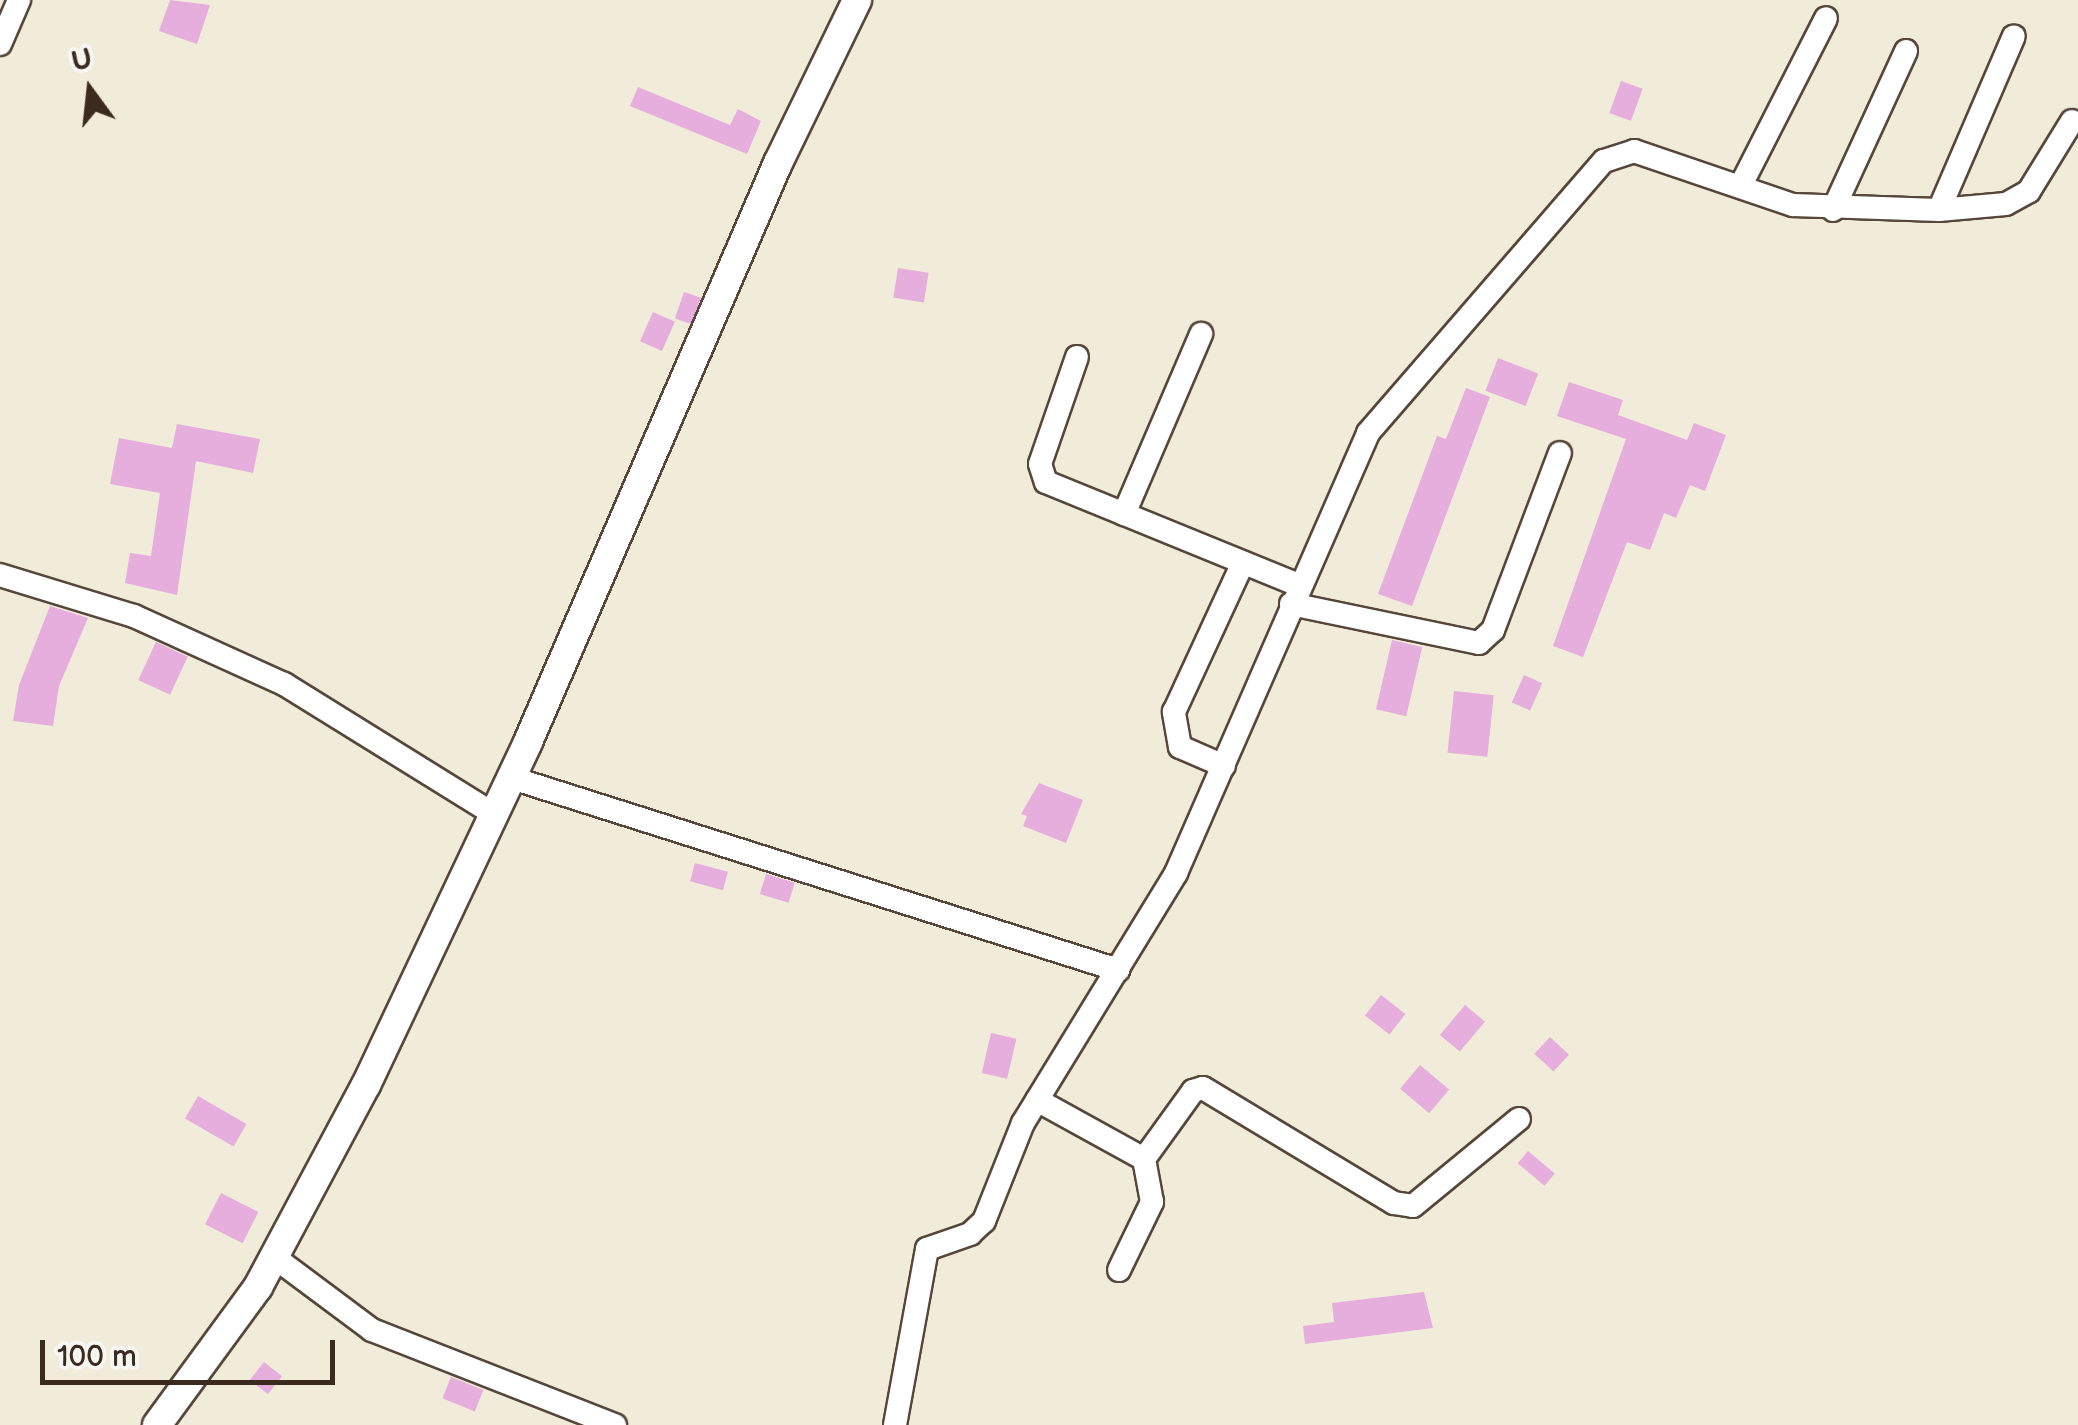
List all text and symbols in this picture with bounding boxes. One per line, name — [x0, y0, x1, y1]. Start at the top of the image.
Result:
north arrow — [40, 40, 140, 140]
text: U — [68, 42, 96, 79]
scale bar — [45, 1320, 340, 1382]
text: 100 m — [57, 1339, 137, 1375]

